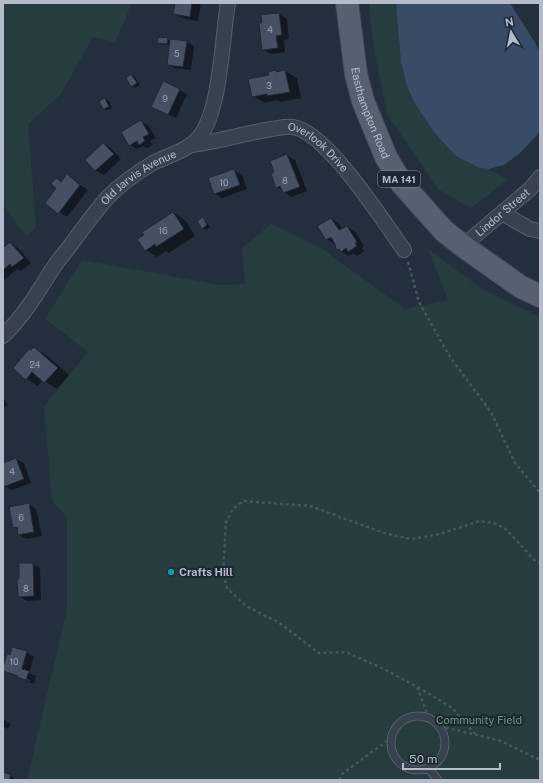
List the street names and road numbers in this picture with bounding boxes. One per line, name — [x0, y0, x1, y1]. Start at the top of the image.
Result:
street label: Easthampton Road — [349, 67, 392, 160]
street label: Overlook Drive — [287, 120, 351, 174]
street label: Old Jarvis Avenue — [98, 148, 178, 207]
road number: MA 141 — [378, 171, 420, 187]
street label: Lindor Street — [473, 186, 532, 239]

